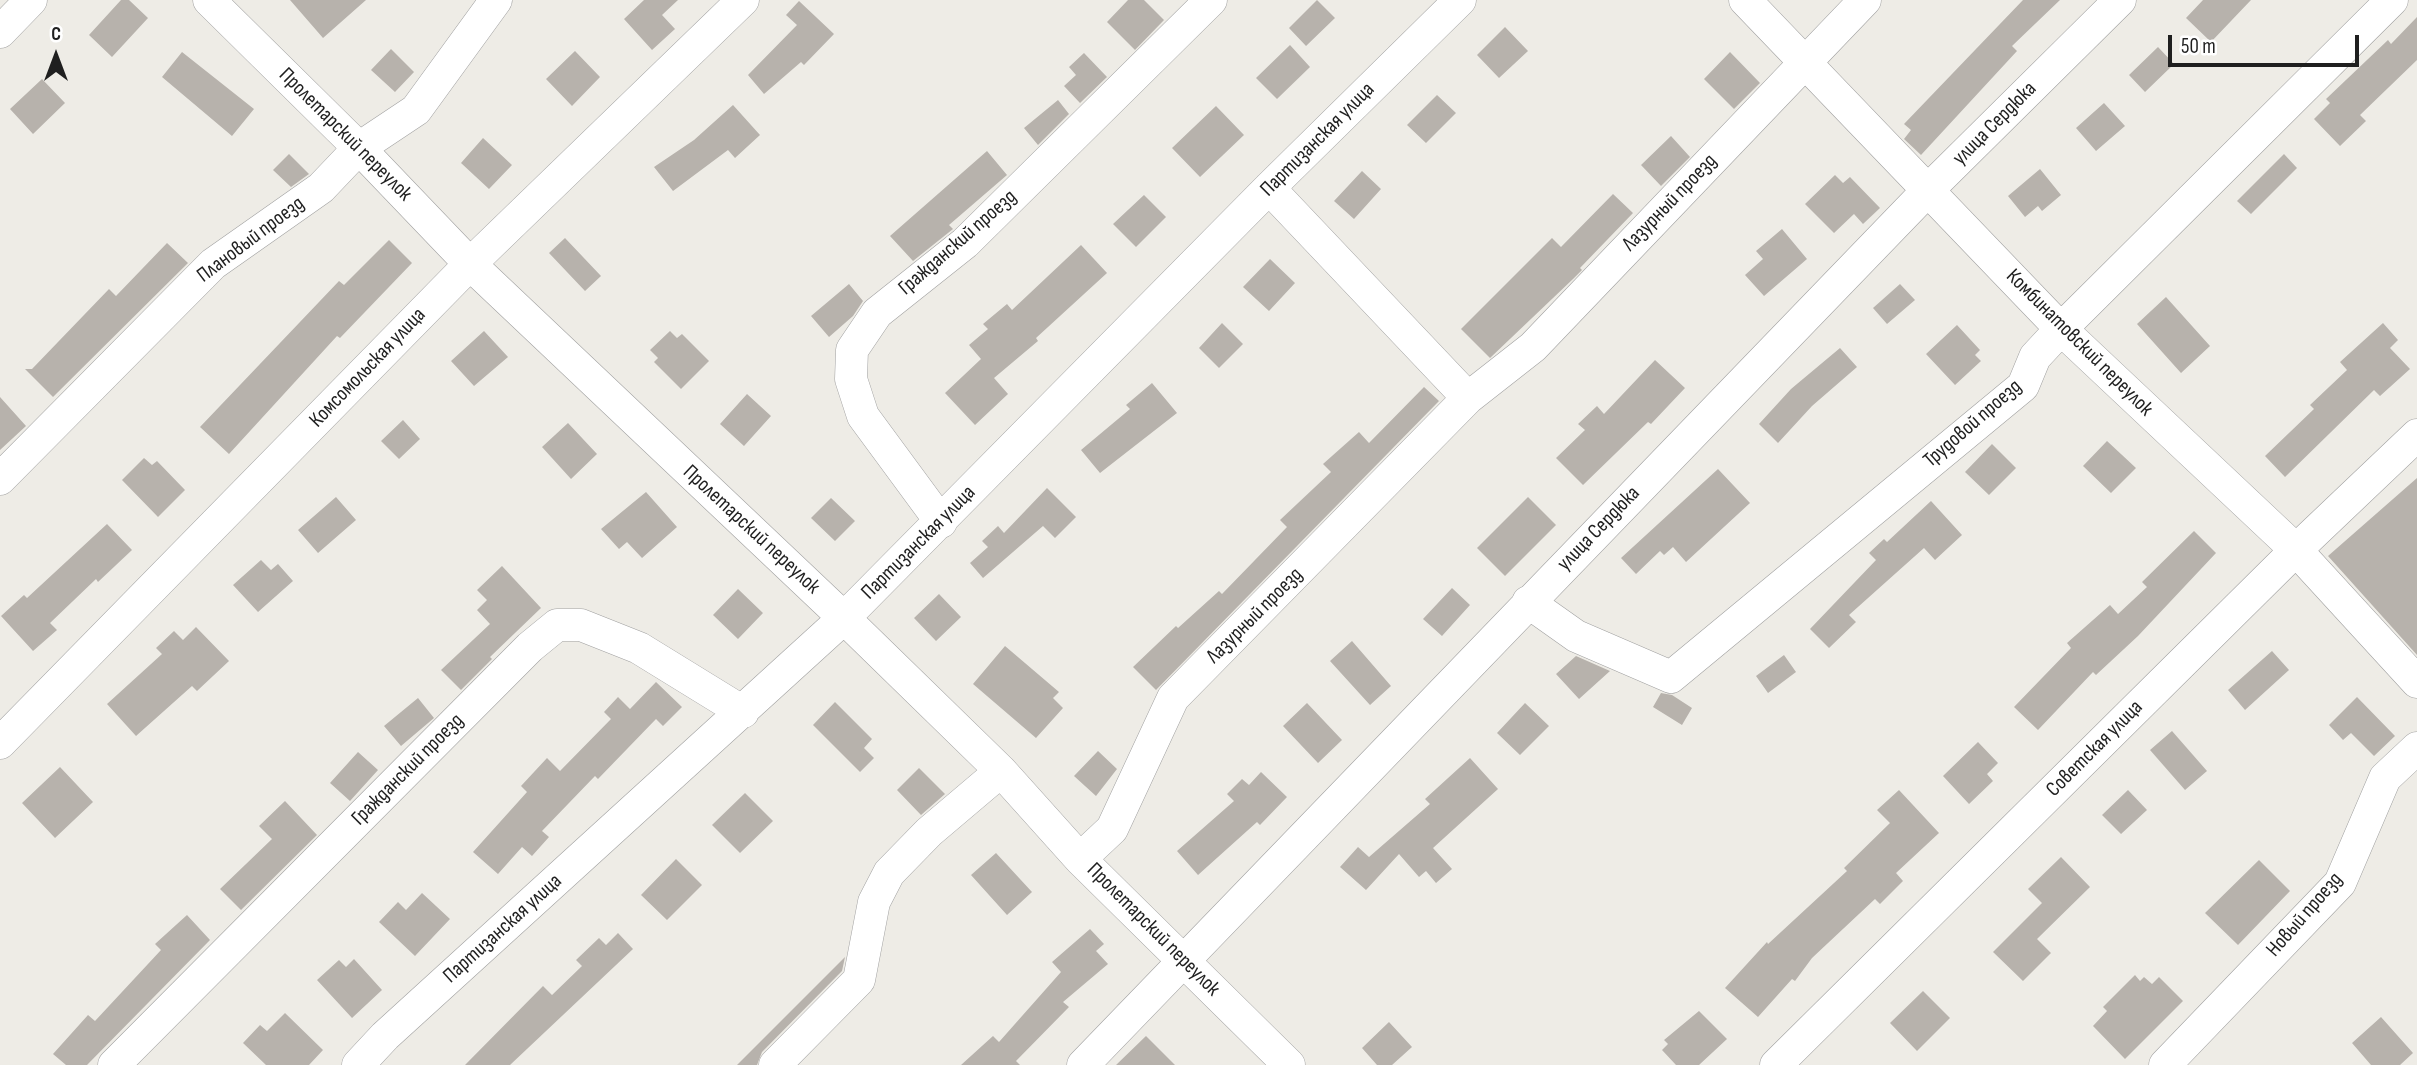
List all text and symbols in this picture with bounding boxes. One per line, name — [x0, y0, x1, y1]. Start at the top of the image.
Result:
north arrow — [21, 21, 91, 91]
scale bar — [2172, 21, 2363, 65]
text: С — [51, 23, 61, 46]
text: 50 m — [2181, 34, 2216, 59]
street label: Пролетарский переулок — [273, 63, 417, 207]
street label: улица Сердюка — [1948, 77, 2042, 171]
street label: Партизанская улица — [1256, 78, 1380, 202]
street label: Лазурный проезд — [1617, 149, 1723, 257]
street label: Гражданский проезд — [894, 185, 1022, 301]
street label: Плановый проезд — [192, 191, 310, 289]
street label: Комбинатовский переулок — [2000, 264, 2158, 422]
street label: Комсомольская улица — [305, 303, 431, 433]
street label: Трудовой проезд — [1919, 375, 2027, 473]
street label: Пролетарский переулок — [677, 460, 825, 600]
street label: Партизанская улица — [857, 481, 981, 605]
street label: улица Сердюка — [1552, 481, 1646, 577]
street label: Лазурный проезд — [1202, 563, 1308, 669]
street label: Советская улица — [2041, 695, 2149, 803]
street label: Гражданский проезд — [347, 709, 469, 831]
street label: Пролетарский переулок — [1081, 858, 1225, 1002]
street label: Новый проезд — [2262, 868, 2348, 962]
street label: Партизанская улица — [438, 869, 568, 989]

